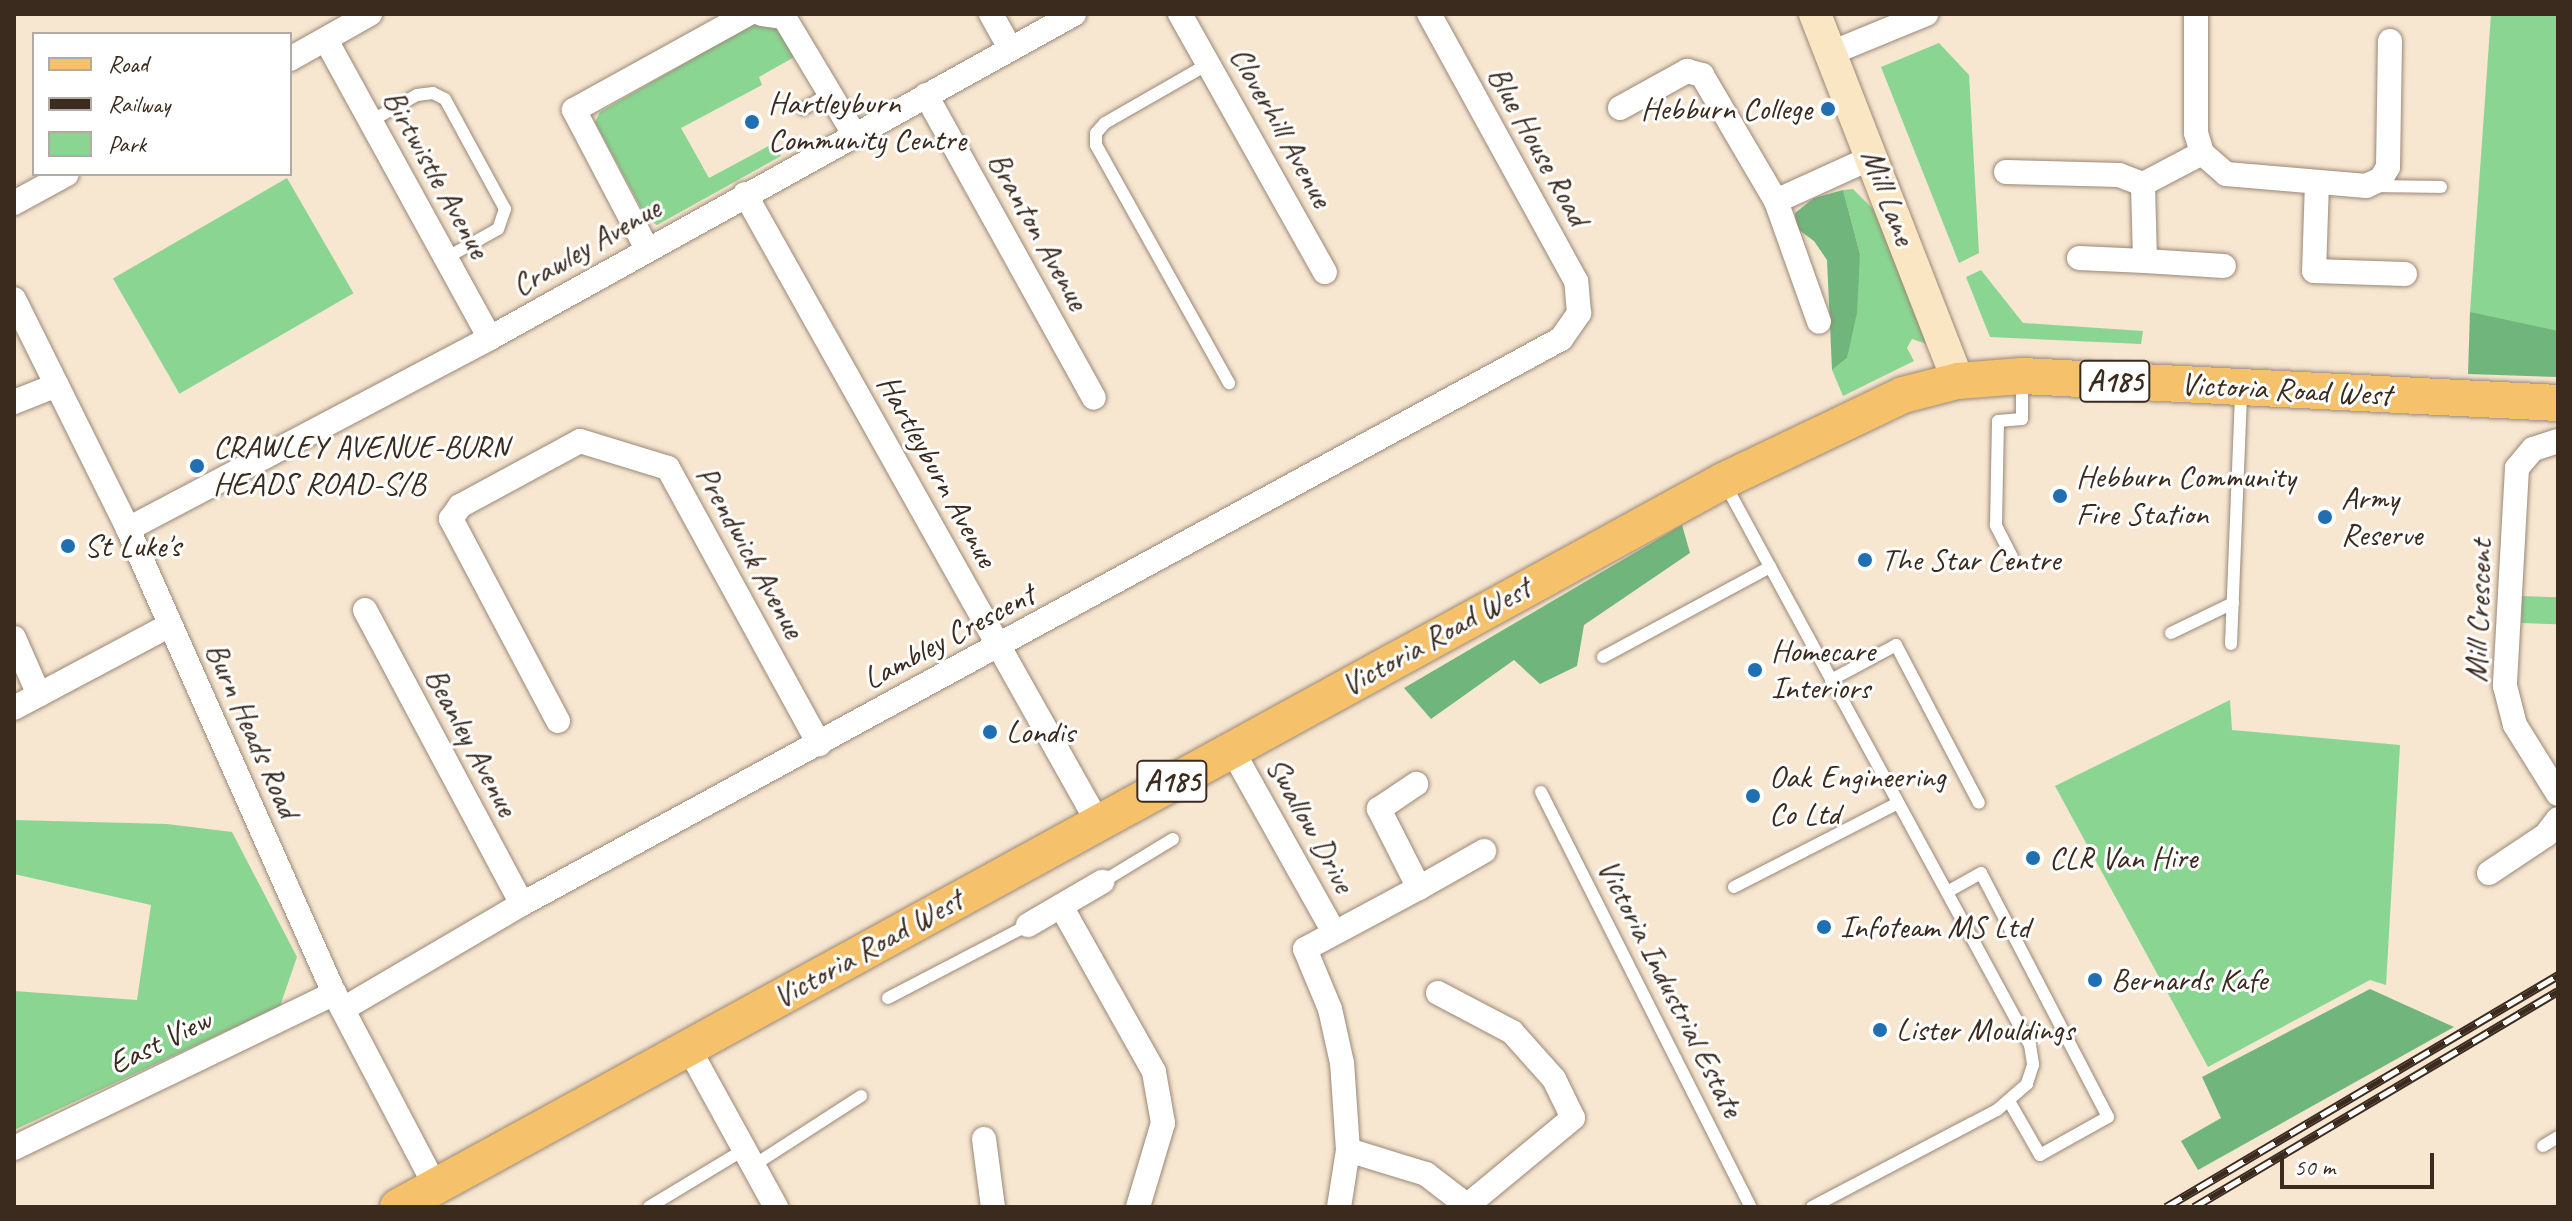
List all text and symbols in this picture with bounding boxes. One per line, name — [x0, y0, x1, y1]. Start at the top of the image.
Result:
legend — [32, 32, 292, 176]
street label: Cloverhill Avenue — [1221, 40, 1341, 214]
text: Road — [108, 49, 148, 79]
street label: Blue House Road — [1479, 60, 1597, 232]
street label: Birtwistle Avenue — [374, 83, 498, 265]
place label: Hartleyburn Community Centre — [768, 85, 966, 160]
text: Railway — [108, 89, 170, 119]
place label: Hebburn College — [1641, 90, 1812, 128]
marker: Hebburn College — [1819, 100, 1837, 118]
marker: Hartleyburn Community Centre — [743, 113, 761, 131]
text: Park — [108, 129, 146, 159]
street label: Mill Lane — [1852, 143, 1924, 251]
street label: Branton Avenue — [979, 146, 1097, 316]
street label: Crawley Avenue — [505, 189, 667, 305]
road number: A185 — [2079, 355, 2151, 407]
street label: Victoria Road West — [2180, 365, 2392, 415]
street label: Hartleyburn Avenue — [868, 368, 1006, 574]
place label: CRAWLEY AVENUE-BURN HEADS ROAD-S/B — [213, 429, 508, 504]
marker: CRAWLEY AVENUE-BURN HEADS ROAD-S/B — [188, 457, 206, 475]
street label: Prendwick Avenue — [687, 459, 813, 645]
place label: Hebburn Community Fire Station — [2076, 459, 2295, 534]
place label: Army Reserve — [2341, 480, 2422, 555]
marker: Hebburn Community Fire Station — [2051, 487, 2069, 505]
marker: Army Reserve — [2316, 508, 2334, 526]
place label: St Luke's — [84, 527, 180, 565]
marker: St Luke's — [59, 537, 77, 555]
street label: Mill Crescent — [2457, 539, 2501, 683]
place label: The Star Centre — [1881, 541, 2062, 579]
marker: The Star Centre — [1856, 551, 1874, 569]
street label: Victoria Road West — [1335, 569, 1537, 705]
street label: Lambley Crescent — [856, 576, 1042, 698]
place label: Homecare Interiors — [1771, 633, 1875, 708]
street label: Burn Heads Road — [196, 636, 308, 824]
street label: Beanley Avenue — [416, 661, 526, 823]
marker: Homecare Interiors — [1746, 661, 1764, 679]
place label: Londis — [1006, 713, 1075, 751]
marker: Londis — [981, 723, 999, 741]
street label: Swallow Drive — [1257, 751, 1363, 899]
road number: A185 — [1136, 755, 1208, 807]
place label: Oak Engineering Co Ltd — [1769, 759, 1946, 834]
marker: Oak Engineering Co Ltd — [1744, 787, 1762, 805]
place label: CLR Van Hire — [2049, 839, 2198, 877]
marker: CLR Van Hire — [2024, 849, 2042, 867]
street label: Victoria Industrial Estate — [1588, 853, 1752, 1123]
street label: Victoria Road West — [767, 881, 969, 1017]
place label: Infoteam MS Ltd — [1840, 908, 2029, 946]
marker: Infoteam MS Ltd — [1815, 918, 1833, 936]
place label: Bernards Kafe — [2111, 961, 2268, 999]
marker: Bernards Kafe — [2086, 971, 2104, 989]
street label: East View — [103, 1001, 217, 1083]
place label: Lister Mouldings — [1896, 1011, 2074, 1049]
marker: Lister Mouldings — [1871, 1021, 1889, 1039]
scale bar — [2284, 1137, 2438, 1187]
text: 50 m — [2294, 1152, 2335, 1182]

